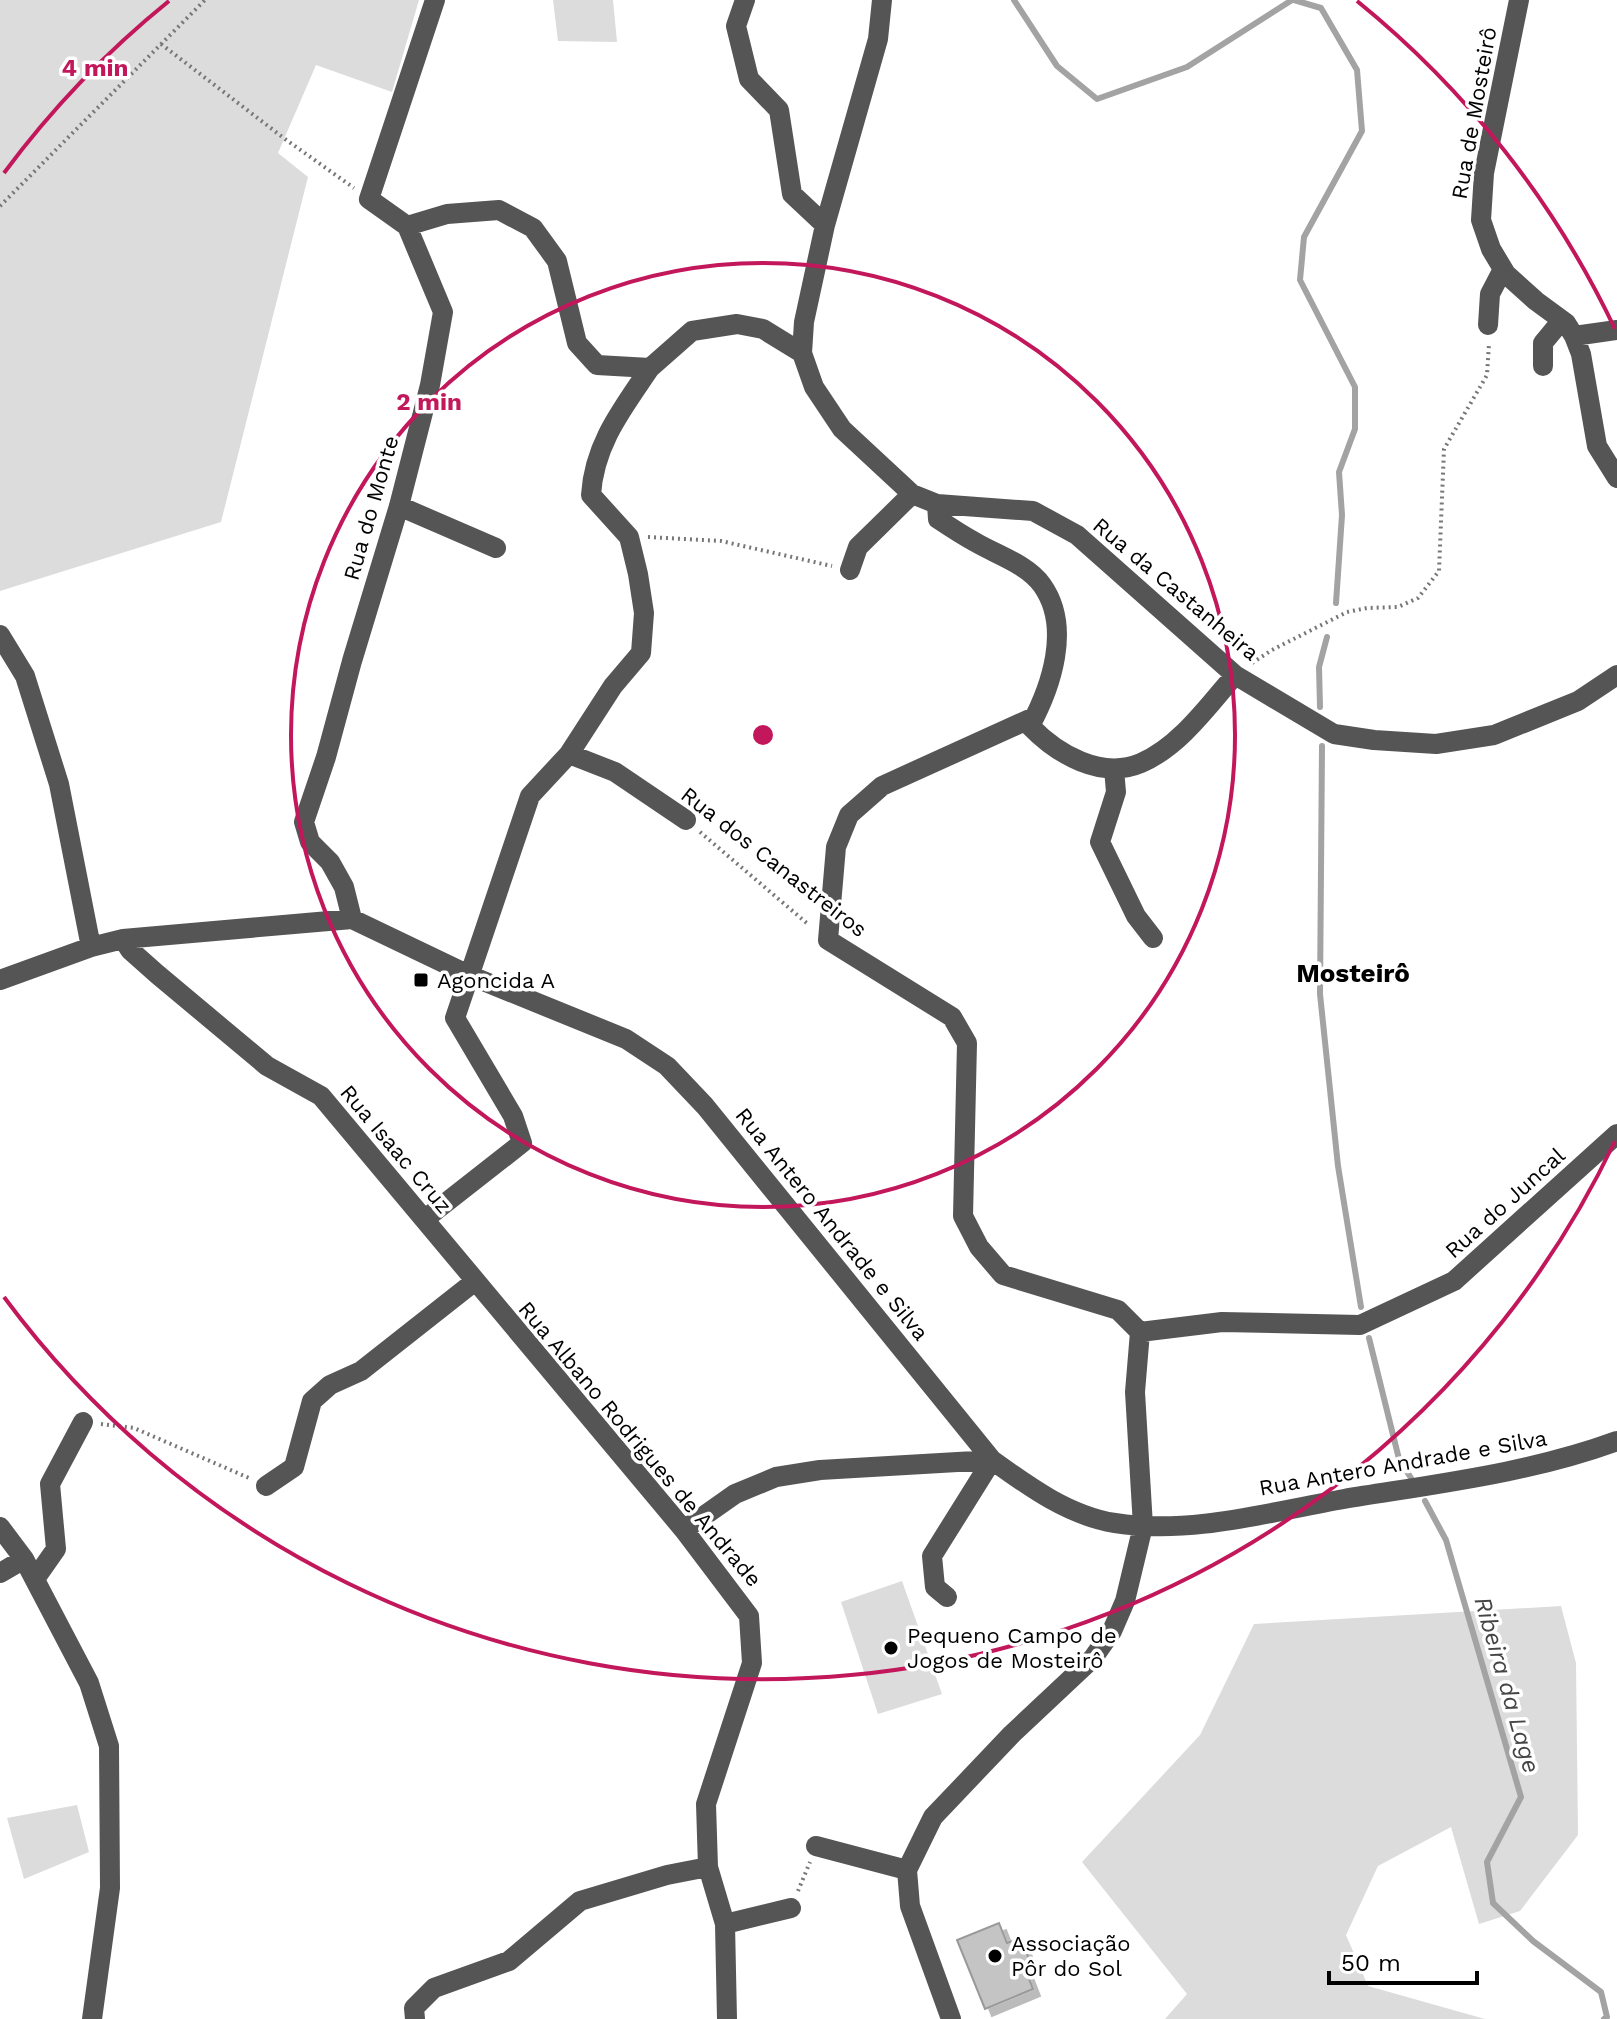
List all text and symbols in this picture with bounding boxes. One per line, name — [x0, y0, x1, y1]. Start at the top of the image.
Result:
street label: Rua de Mosteirô — [1447, 25, 1501, 201]
text: 4 min — [62, 54, 128, 82]
text: 2 min — [396, 388, 462, 416]
street label: Rua do Monte — [338, 433, 404, 583]
street label: Rua da Castanheira — [1088, 512, 1264, 666]
centre of rings — [749, 721, 777, 749]
street label: Rua dos Canastreiros — [676, 782, 872, 942]
district label: Mosteirô — [1296, 958, 1410, 988]
place label: Agoncida A — [437, 968, 555, 993]
marker: Agoncida A — [412, 971, 430, 989]
street label: Rua Isaac Cruz — [335, 1080, 457, 1218]
street label: Rua Antero Andrade e Silva — [730, 1103, 934, 1345]
street label: Rua do Juncal — [1440, 1143, 1570, 1263]
street label: Rua Albano Rodrigues de Andrade — [513, 1296, 767, 1592]
street label: Rua Antero Andrade e Silva — [1257, 1425, 1549, 1501]
water label: Ribeira da Lage — [1468, 1594, 1546, 1776]
place label: Pequeno Campo de Jogos de Mosteirô — [907, 1623, 1117, 1673]
marker: Pequeno Campo de Jogos de Mosteirô — [882, 1639, 900, 1657]
place label: Associação Pôr do Sol — [1011, 1931, 1130, 1981]
scale bar — [1329, 1935, 1477, 1985]
marker: Associação Pôr do Sol — [986, 1947, 1004, 1965]
text: 50 m — [1341, 1949, 1401, 1977]

